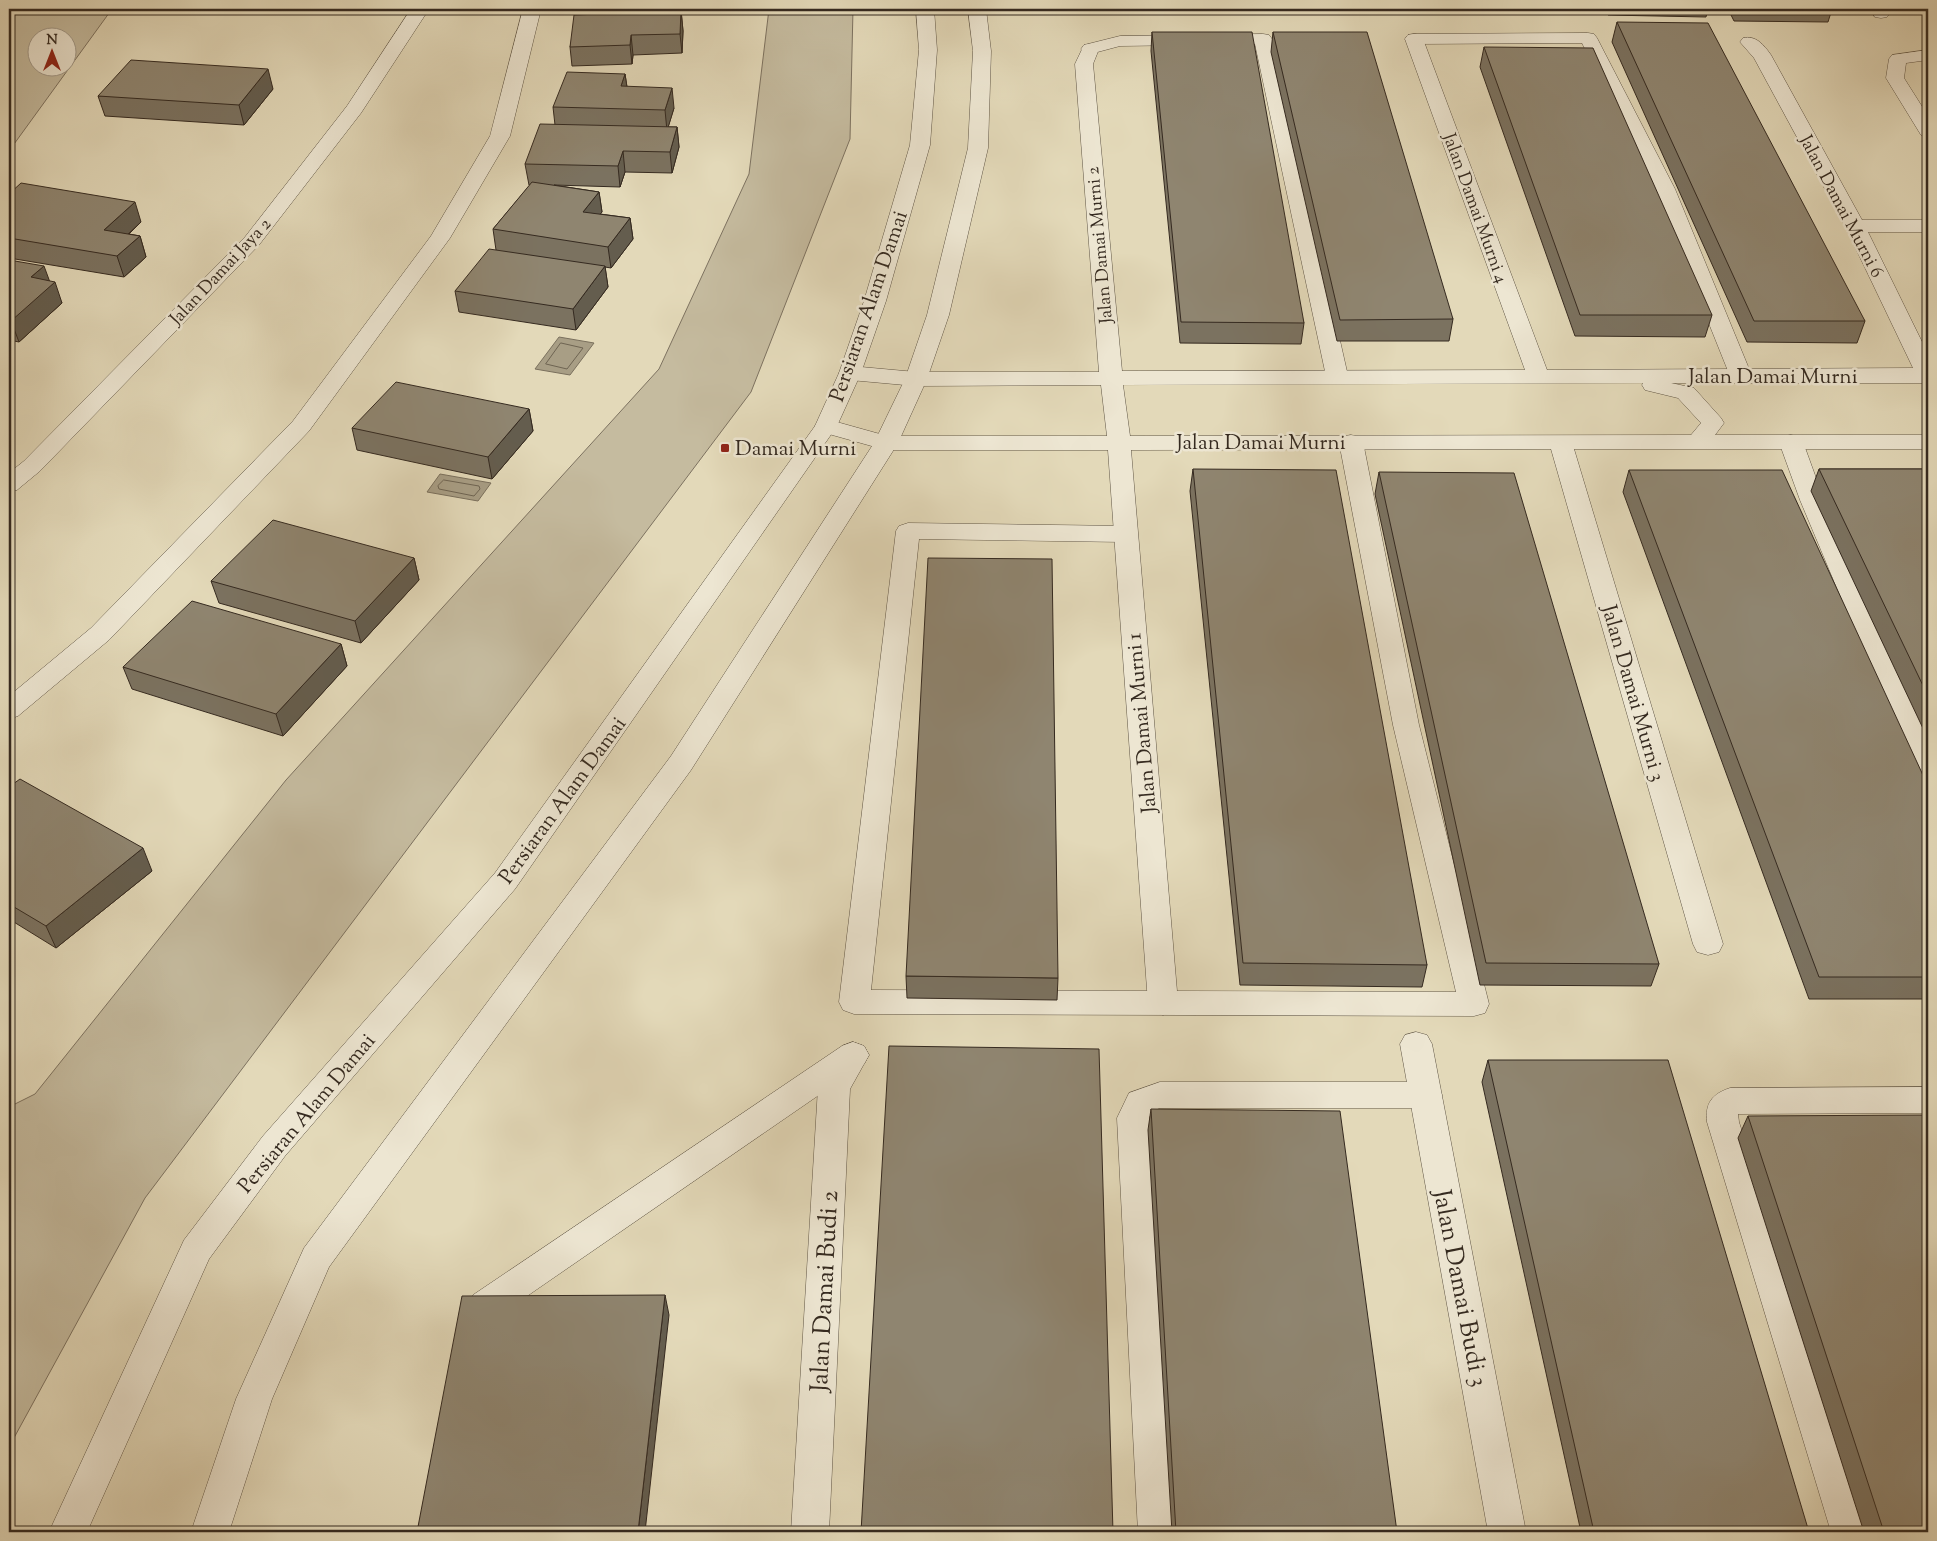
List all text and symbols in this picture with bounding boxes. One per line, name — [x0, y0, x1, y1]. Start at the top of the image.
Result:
north arrow — [28, 28, 78, 78]
text: N — [46, 31, 58, 51]
street label: Jalan Damai Murni 4 — [1435, 129, 1513, 287]
street label: Jalan Damai Murni 6 — [1791, 130, 1889, 283]
street label: Jalan Damai Murni 2 — [1081, 165, 1121, 325]
street label: Persiaran Alam Damai — [823, 207, 917, 406]
street label: Jalan Damai Jaya 2 — [164, 212, 279, 333]
street label: Jalan Damai Murni — [1687, 363, 1858, 393]
street label: Jalan Damai Murni — [1175, 429, 1346, 459]
place label: Damai Murni — [735, 435, 856, 465]
marker: Damai Murni — [719, 442, 731, 454]
street label: Jalan Damai Murni 3 — [1592, 601, 1672, 785]
street label: Jalan Damai Murni 1 — [1120, 631, 1166, 815]
street label: Persiaran Alam Damai — [493, 711, 635, 891]
street label: Persiaran Alam Damai — [232, 1028, 383, 1201]
street label: Jalan Damai Budi 3 — [1422, 1185, 1496, 1390]
street label: Jalan Damai Budi 2 — [803, 1189, 849, 1395]

